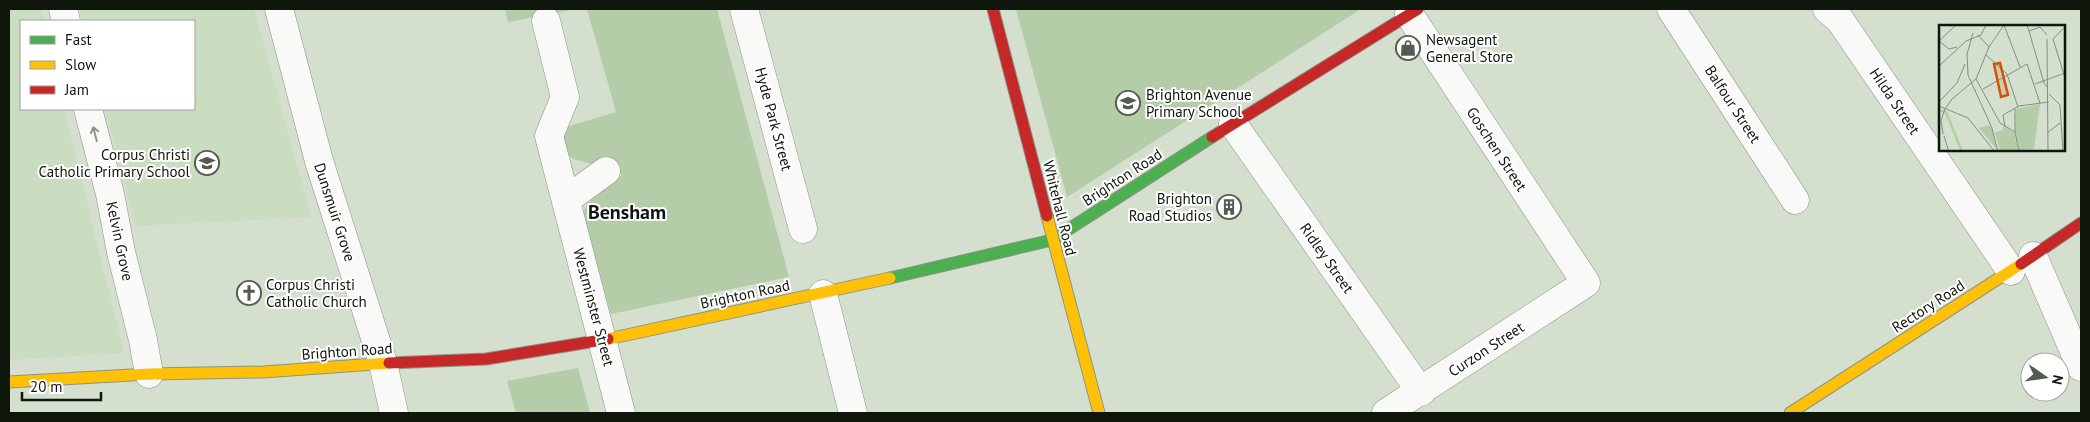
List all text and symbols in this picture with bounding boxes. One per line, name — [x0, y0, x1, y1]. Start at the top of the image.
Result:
legend — [20, 20, 195, 110]
inset map — [1939, 25, 2065, 151]
text: Fast — [65, 30, 92, 49]
place label: Newsagent General Store — [1426, 30, 1513, 66]
shop icon: Newsagent General Store — [1395, 35, 1421, 61]
text: Slow — [65, 55, 96, 74]
street label: Balfour Street — [1701, 62, 1765, 146]
street label: Hilda Street — [1866, 64, 1924, 138]
street label: Hyde Park Street — [751, 65, 797, 173]
text: Jam — [64, 80, 89, 99]
place label: Brighton Avenue Primary School — [1146, 85, 1252, 121]
school or university icon: Brighton Avenue Primary School — [1115, 90, 1141, 116]
street label: Goschen Street — [1463, 103, 1531, 195]
one-way arrow — [89, 127, 99, 143]
street label: Brighton Road — [1079, 144, 1165, 210]
place label: Corpus Christi Catholic Primary School — [39, 145, 191, 181]
school or university icon: Corpus Christi Catholic Primary School — [194, 150, 220, 176]
street label: Whitehall Road — [1039, 158, 1081, 258]
street label: Dunsmuir Grove — [310, 160, 360, 264]
place label: Brighton Road Studios — [1129, 189, 1212, 225]
building icon: Brighton Road Studios — [1216, 194, 1242, 220]
district label: Bensham — [588, 199, 666, 225]
street label: Kelvin Grove — [102, 200, 138, 282]
street label: Ridley Street — [1296, 219, 1358, 297]
street label: Westminster Street — [569, 246, 619, 368]
place label: Corpus Christi Catholic Church — [266, 275, 367, 311]
street label: Brighton Road — [698, 275, 792, 313]
street label: Rectory Road — [1888, 276, 1968, 336]
church icon: Corpus Christi Catholic Church — [236, 280, 262, 306]
street label: Curzon Street — [1445, 317, 1527, 381]
street label: Brighton Road — [301, 338, 393, 364]
north arrow — [2020, 352, 2070, 402]
scale bar — [22, 370, 101, 402]
text: N — [2048, 373, 2067, 386]
text: 20 m — [30, 377, 63, 396]

